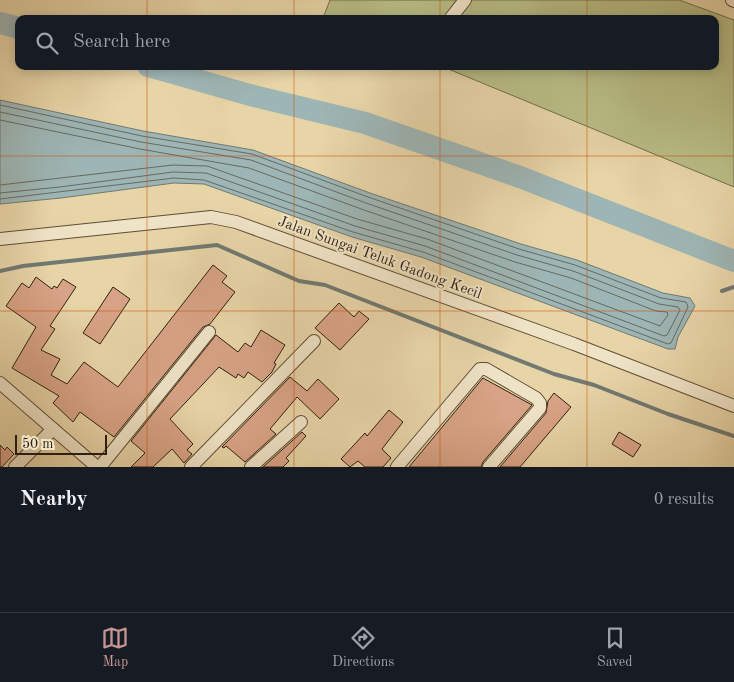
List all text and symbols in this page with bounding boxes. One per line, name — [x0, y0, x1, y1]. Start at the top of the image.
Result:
search box — [15, 15, 719, 70]
icon: search — [33, 29, 61, 57]
text: Search here — [73, 33, 170, 52]
street label: Jalan Sungai Teluk Gadong Kecil — [276, 214, 483, 302]
scale bar — [15, 432, 108, 455]
text: 50 m — [22, 437, 53, 451]
text: Nearby — [20, 489, 88, 510]
text: 0 results — [654, 492, 714, 508]
tab: Map — [101, 624, 129, 671]
tab: Directions — [332, 624, 394, 671]
tab: Saved — [597, 624, 633, 671]

